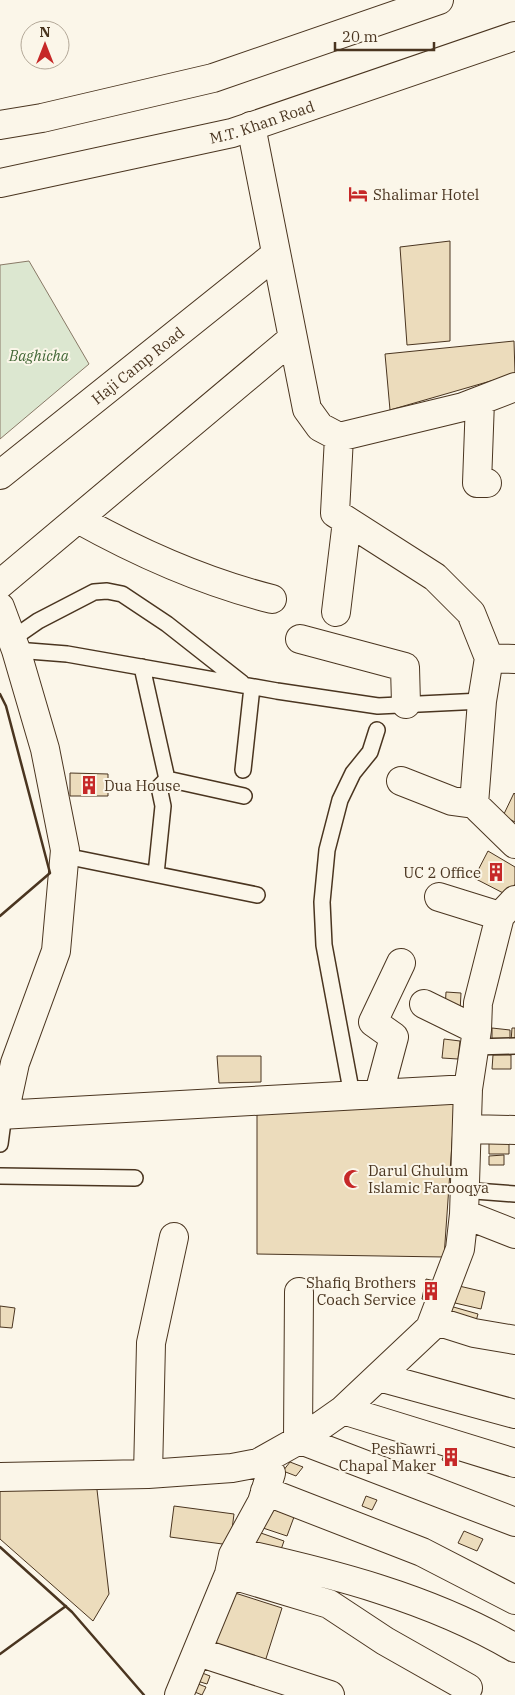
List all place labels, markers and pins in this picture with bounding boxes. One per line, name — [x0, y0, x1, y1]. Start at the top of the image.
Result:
hotel icon: Shalimar Hotel — [347, 183, 369, 205]
place label: Shalimar Hotel — [373, 185, 479, 204]
building icon: Dua House — [78, 774, 100, 796]
place label: Dua House — [104, 776, 180, 795]
building icon: UC 2 Office — [485, 861, 507, 883]
place label: UC 2 Office — [403, 863, 481, 882]
place label: Darul Ghulum Islamic Farooqya — [368, 1161, 489, 1197]
mosque icon: Darul Ghulum Islamic Farooqya — [342, 1168, 364, 1190]
place label: Shafiq Brothers Coach Service — [306, 1273, 416, 1309]
building icon: Shafiq Brothers Coach Service — [420, 1280, 442, 1302]
place label: Peshawri Chapal Maker — [339, 1439, 436, 1475]
building icon: Peshawri Chapal Maker — [440, 1446, 462, 1468]

